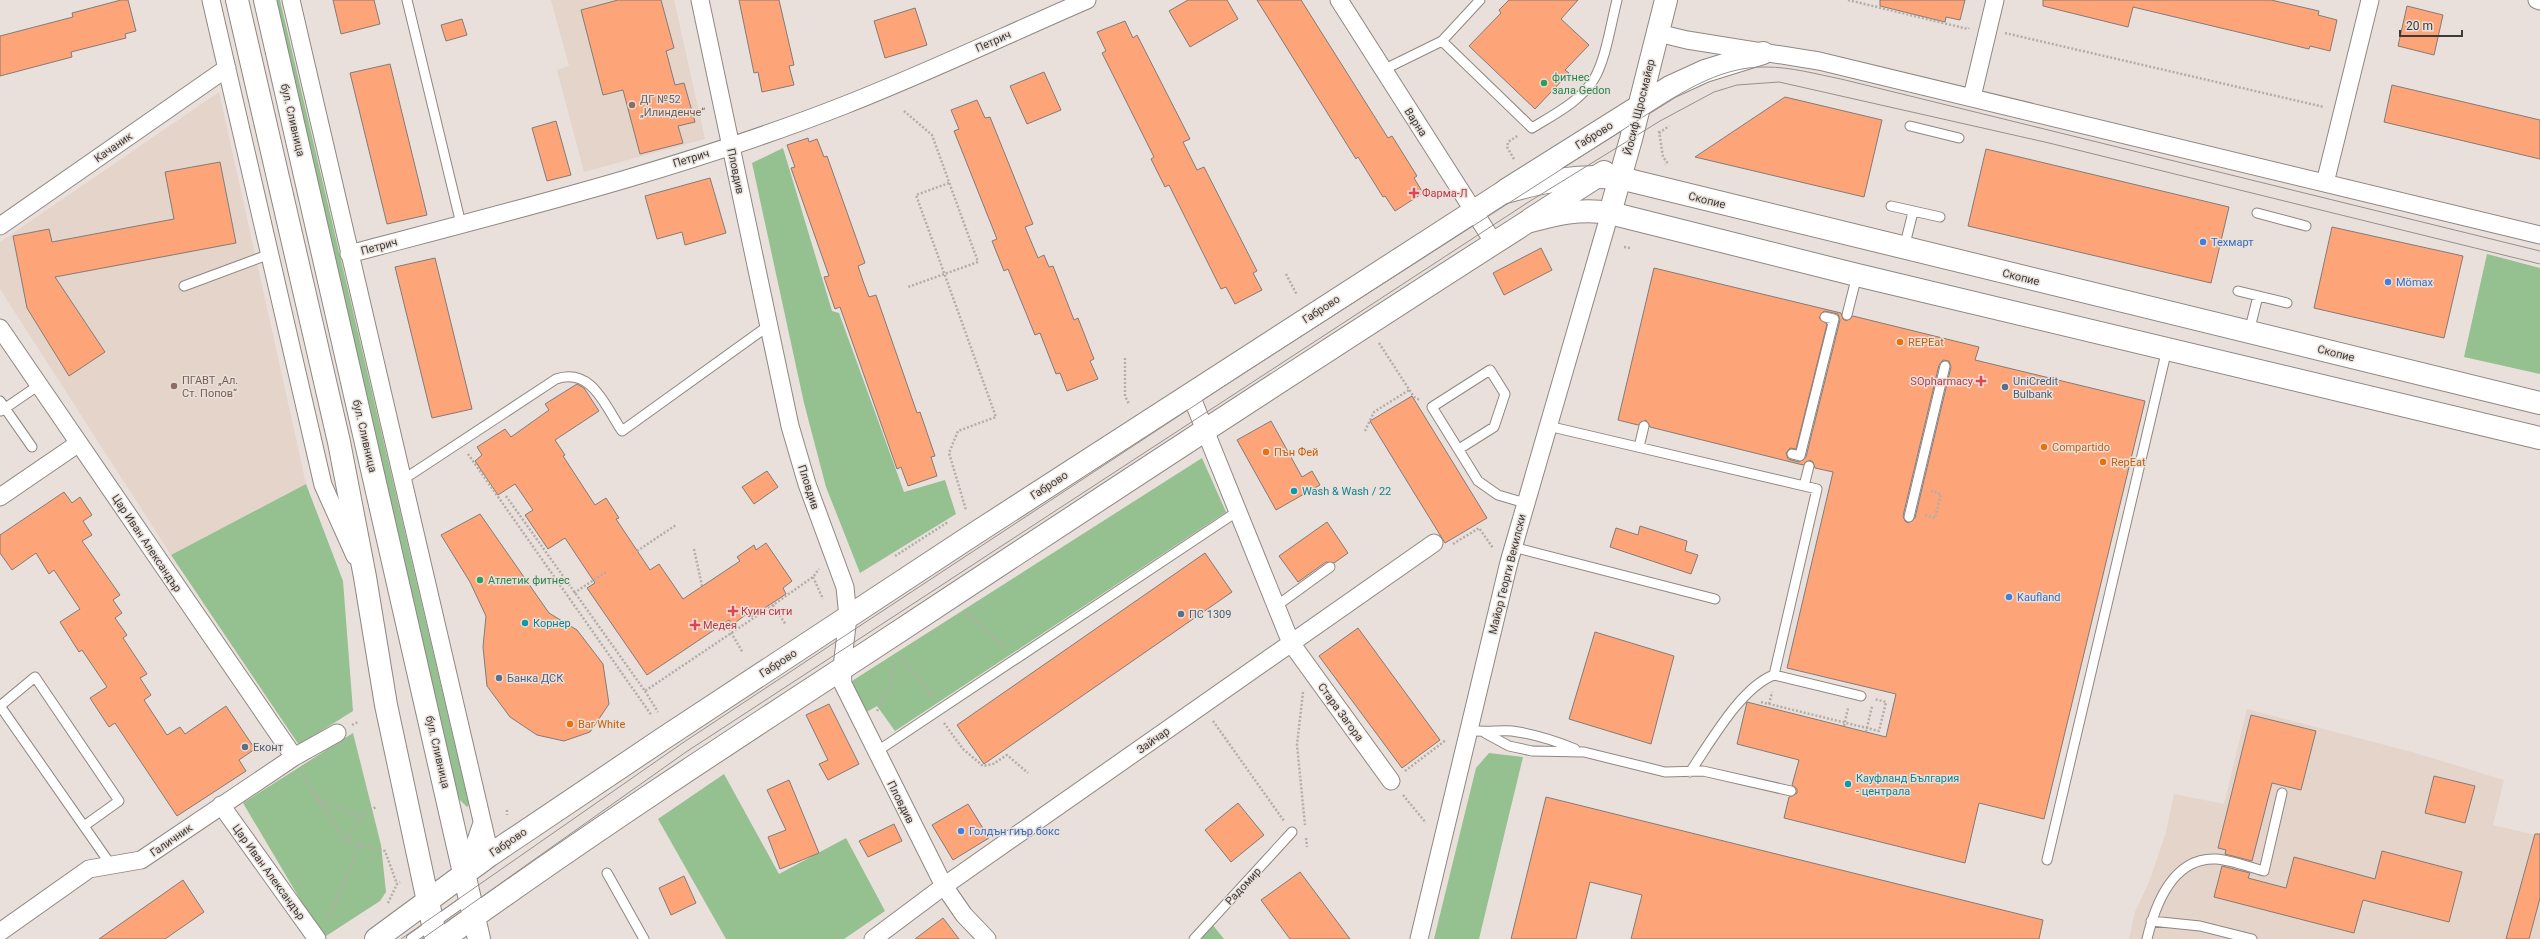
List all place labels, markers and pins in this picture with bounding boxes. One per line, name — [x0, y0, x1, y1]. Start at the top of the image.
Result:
place label: фитнес зала Gedon — [1552, 71, 1611, 97]
marker: фитнес зала Gedon — [1539, 78, 1549, 88]
place label: ДГ №52 „Илинденче“ — [640, 93, 705, 119]
marker: ДГ №52 „Илинденче“ — [627, 100, 637, 110]
place label: Фарма-Л — [1422, 187, 1468, 200]
marker: Фарма-Л — [1409, 188, 1419, 198]
place label: Техмарт — [2211, 236, 2254, 249]
marker: Техмарт — [2198, 237, 2208, 247]
place label: Mömax — [2396, 276, 2434, 289]
marker: Mömax — [2383, 277, 2393, 287]
place label: REPEat — [1908, 336, 1944, 349]
marker: REPEat — [1895, 337, 1905, 347]
place label: ПГАВТ „Ал. Ст. Попов“ — [182, 374, 238, 400]
place label: SOpharmacy — [1910, 375, 1974, 388]
place label: UniCredit Bulbank — [2013, 375, 2058, 401]
marker: SOpharmacy — [1976, 376, 1986, 386]
marker: ПГАВТ „Ал. Ст. Попов“ — [169, 381, 179, 391]
marker: UniCredit Bulbank — [2000, 382, 2010, 392]
place label: Compartido — [2052, 441, 2110, 454]
marker: Compartido — [2039, 442, 2049, 452]
place label: Пън Фей — [1274, 446, 1318, 459]
marker: Пън Фей — [1261, 447, 1271, 457]
place label: RepEat — [2111, 456, 2146, 469]
marker: RepEat — [2098, 457, 2108, 467]
place label: Wash & Wash / 22 — [1302, 485, 1391, 498]
marker: Wash & Wash / 22 — [1289, 486, 1299, 496]
place label: Атлетик фитнес — [488, 574, 570, 587]
marker: Атлетик фитнес — [475, 575, 485, 585]
place label: Kaufland — [2017, 591, 2060, 604]
marker: Kaufland — [2004, 592, 2014, 602]
place label: Куин сити — [741, 605, 792, 618]
marker: Куин сити — [728, 606, 738, 616]
place label: ПС 1309 — [1189, 608, 1231, 621]
marker: ПС 1309 — [1176, 609, 1186, 619]
place label: Корнер — [533, 617, 571, 630]
marker: Корнер — [520, 618, 530, 628]
place label: Медея — [703, 619, 737, 632]
marker: Медея — [690, 620, 700, 630]
place label: Банка ДСК — [507, 672, 564, 685]
marker: Банка ДСК — [494, 673, 504, 683]
place label: Bar White — [578, 718, 625, 731]
marker: Bar White — [565, 719, 575, 729]
place label: Еконт — [253, 741, 284, 754]
marker: Еконт — [240, 742, 250, 752]
place label: Кауфланд България - централа — [1856, 772, 1959, 798]
marker: Кауфланд България - централа — [1843, 779, 1853, 789]
place label: Голдън гиър бокс — [969, 825, 1060, 838]
marker: Голдън гиър бокс — [956, 826, 966, 836]

